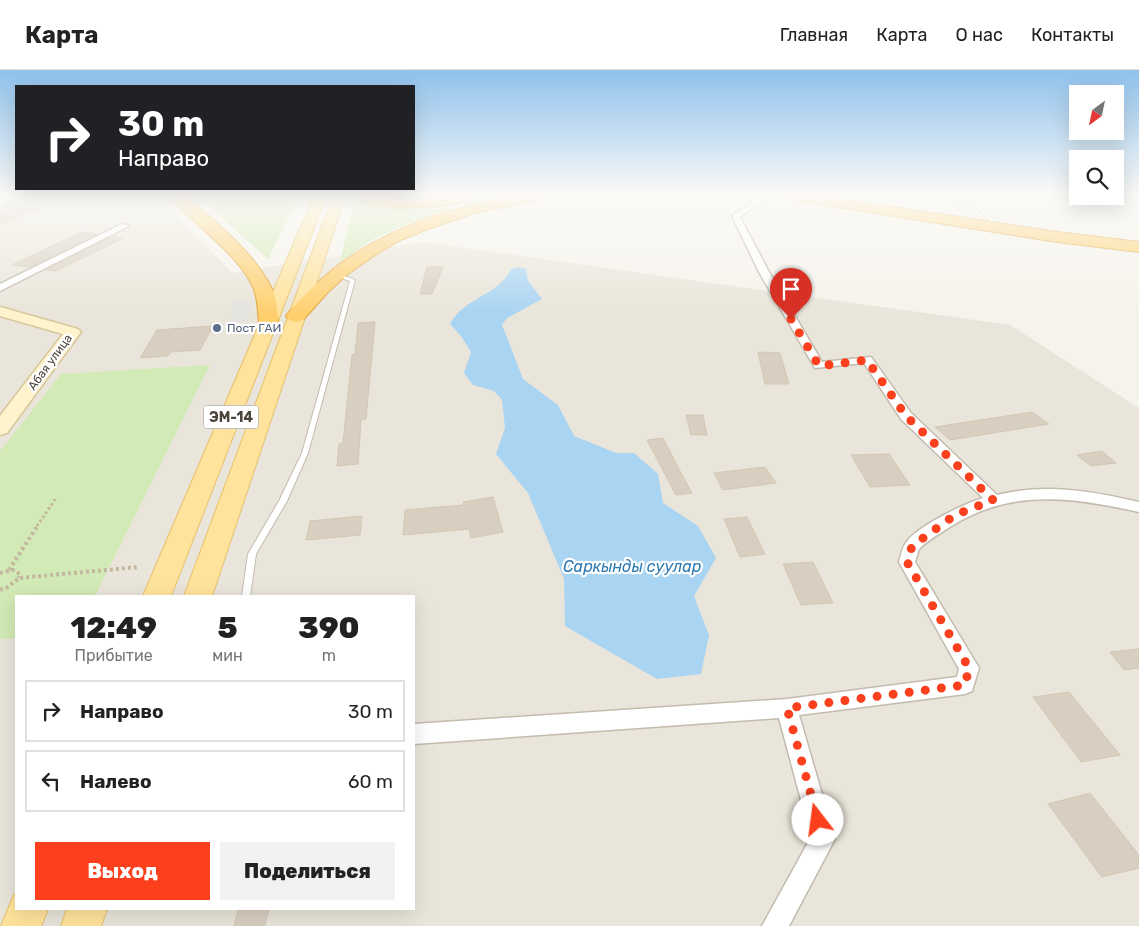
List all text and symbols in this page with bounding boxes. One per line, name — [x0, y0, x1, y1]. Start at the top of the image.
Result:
text: Карта — [25, 21, 98, 49]
text: Главная — [780, 24, 848, 46]
text: Карта — [876, 24, 928, 46]
text: О нас — [956, 24, 1003, 46]
text: Контакты — [1031, 24, 1114, 46]
north arrow — [1069, 85, 1124, 140]
map controls — [1069, 85, 1124, 205]
text: 30 m — [118, 103, 204, 145]
icon: right — [35, 105, 100, 170]
text: Направо — [118, 145, 209, 172]
button: search — [1069, 150, 1124, 205]
pin — [770, 268, 812, 319]
icon: arrive — [777, 275, 805, 303]
place label: Пост ГАИ — [227, 321, 281, 335]
marker: Пост ГАИ — [211, 322, 223, 334]
street label: Абая улица — [25, 331, 75, 393]
road number: ЭМ-14 — [204, 406, 258, 428]
water label: Саркынды суулар — [563, 557, 702, 576]
text: 12:49 — [70, 610, 157, 646]
text: 5 — [217, 610, 238, 646]
text: 390 — [298, 610, 360, 646]
text: Прибытие — [75, 646, 153, 665]
text: мин — [212, 646, 243, 665]
text: m — [322, 646, 336, 665]
icon: right — [37, 697, 65, 725]
text: Направо — [80, 700, 164, 723]
text: 30 m — [348, 700, 393, 723]
icon: left — [37, 767, 65, 795]
text: Налево — [80, 770, 152, 793]
text: 60 m — [348, 770, 393, 793]
position arrow — [791, 793, 843, 845]
button: Выход — [35, 842, 210, 900]
button: Поделиться — [220, 842, 395, 900]

